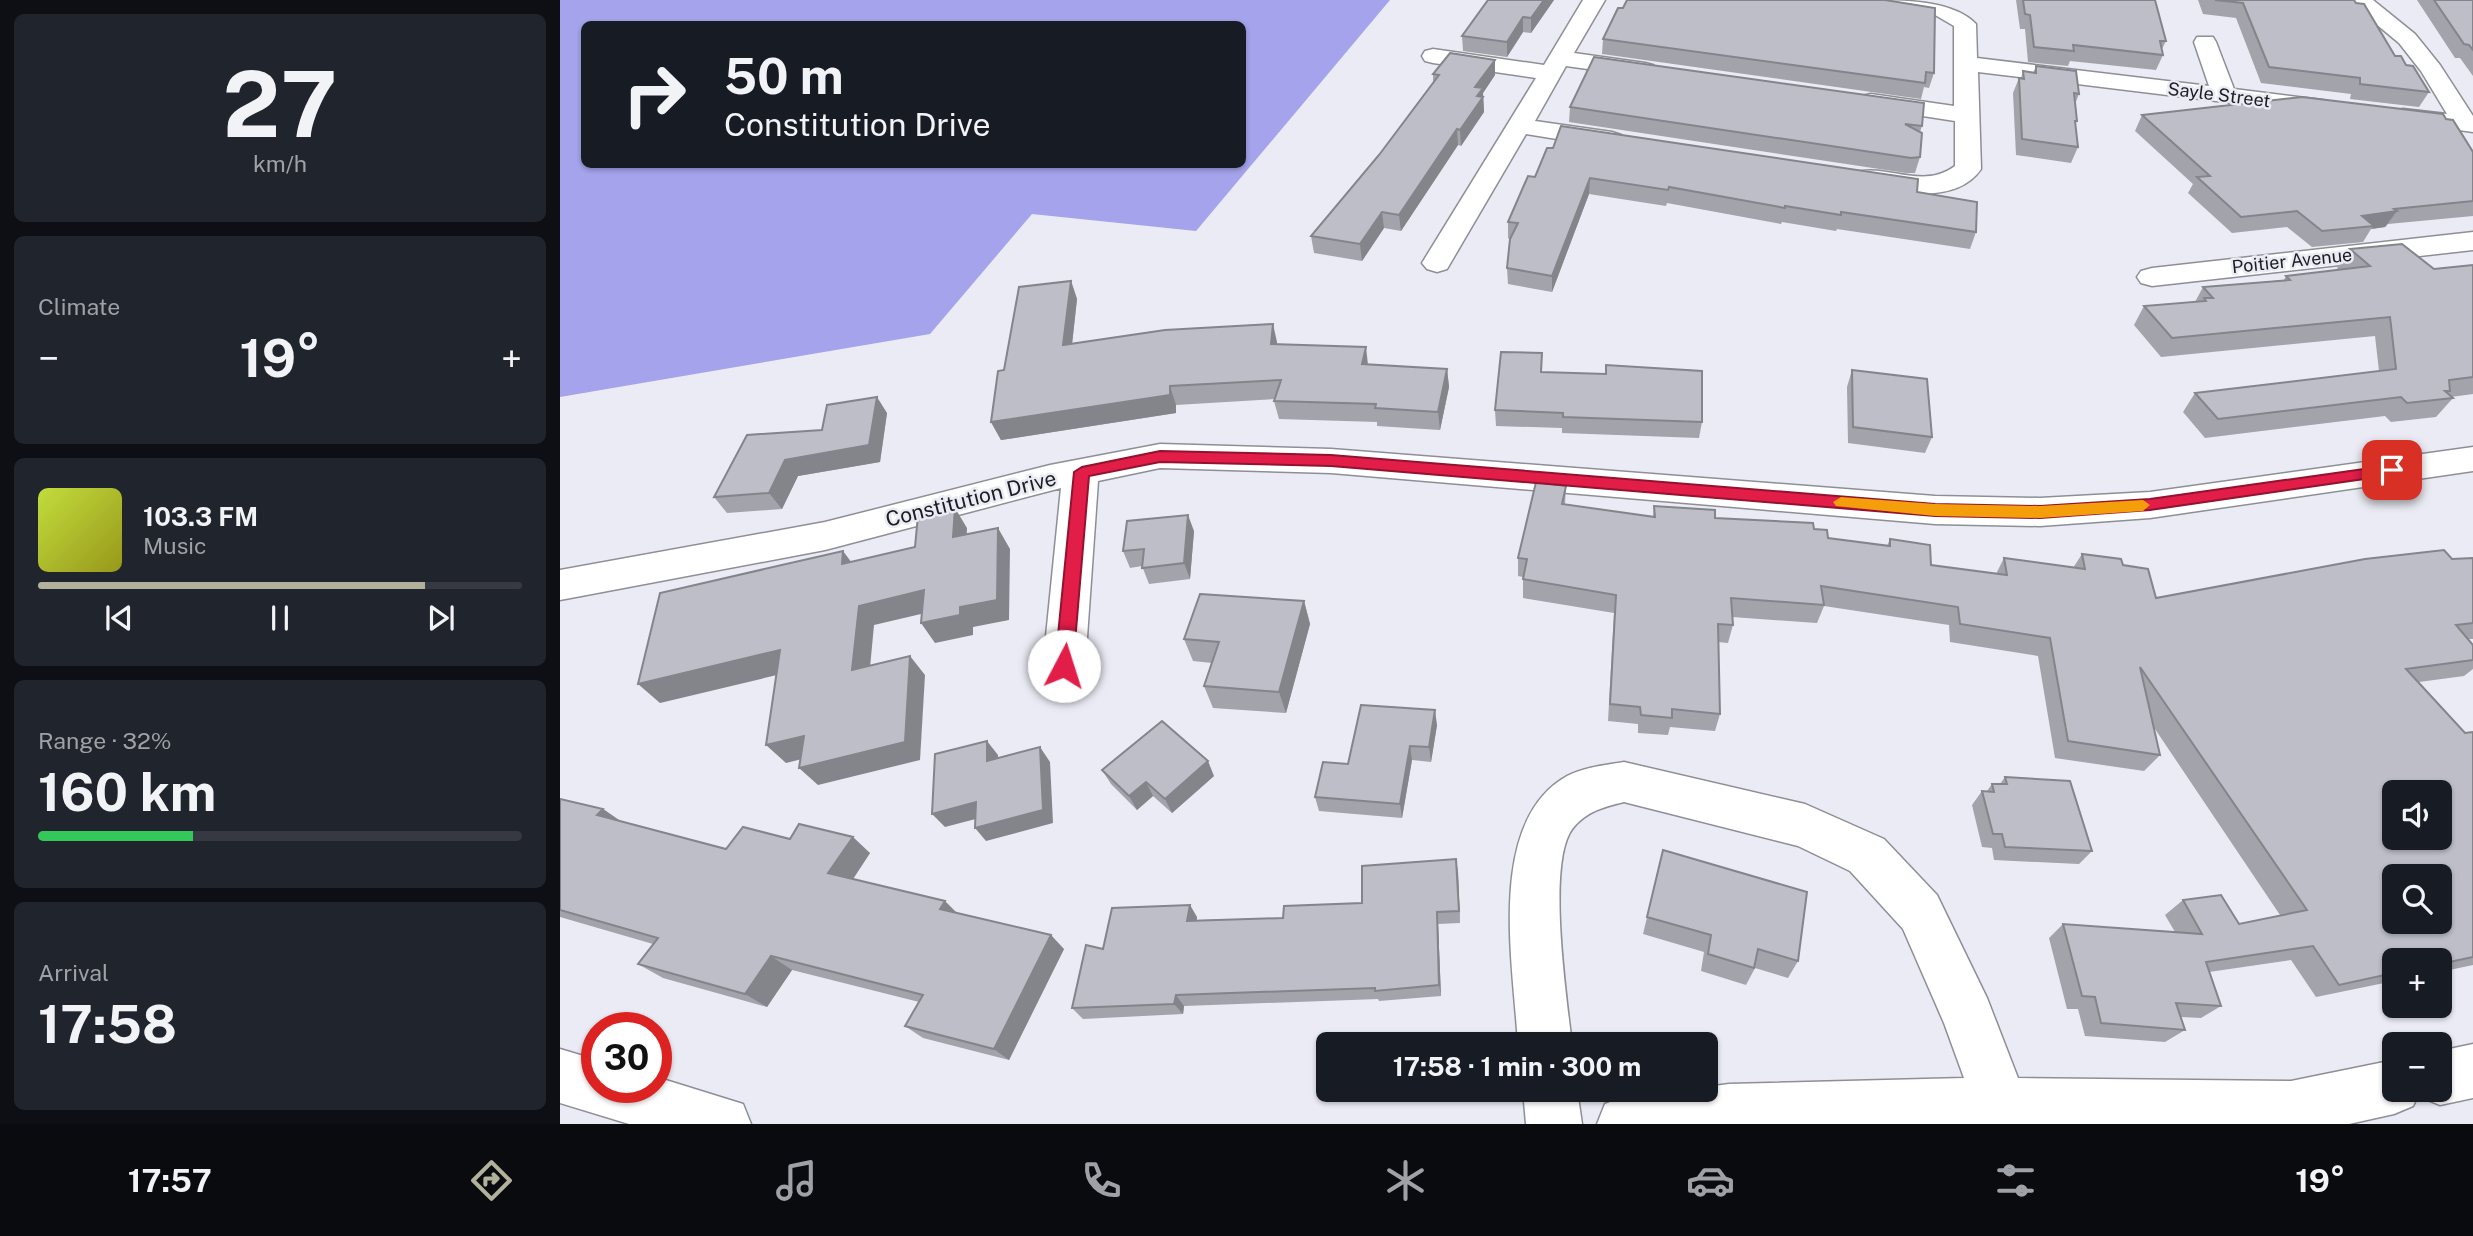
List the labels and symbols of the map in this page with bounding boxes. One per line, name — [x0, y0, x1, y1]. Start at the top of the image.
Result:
street label: Sayle Street — [2167, 78, 2272, 111]
street label: Poitier Avenue — [2231, 244, 2353, 277]
pin — [2362, 440, 2422, 500]
street label: Constitution Drive — [883, 465, 1059, 532]
position arrow — [1027, 629, 1101, 703]
speed limit sign: 30 — [581, 1012, 672, 1103]

